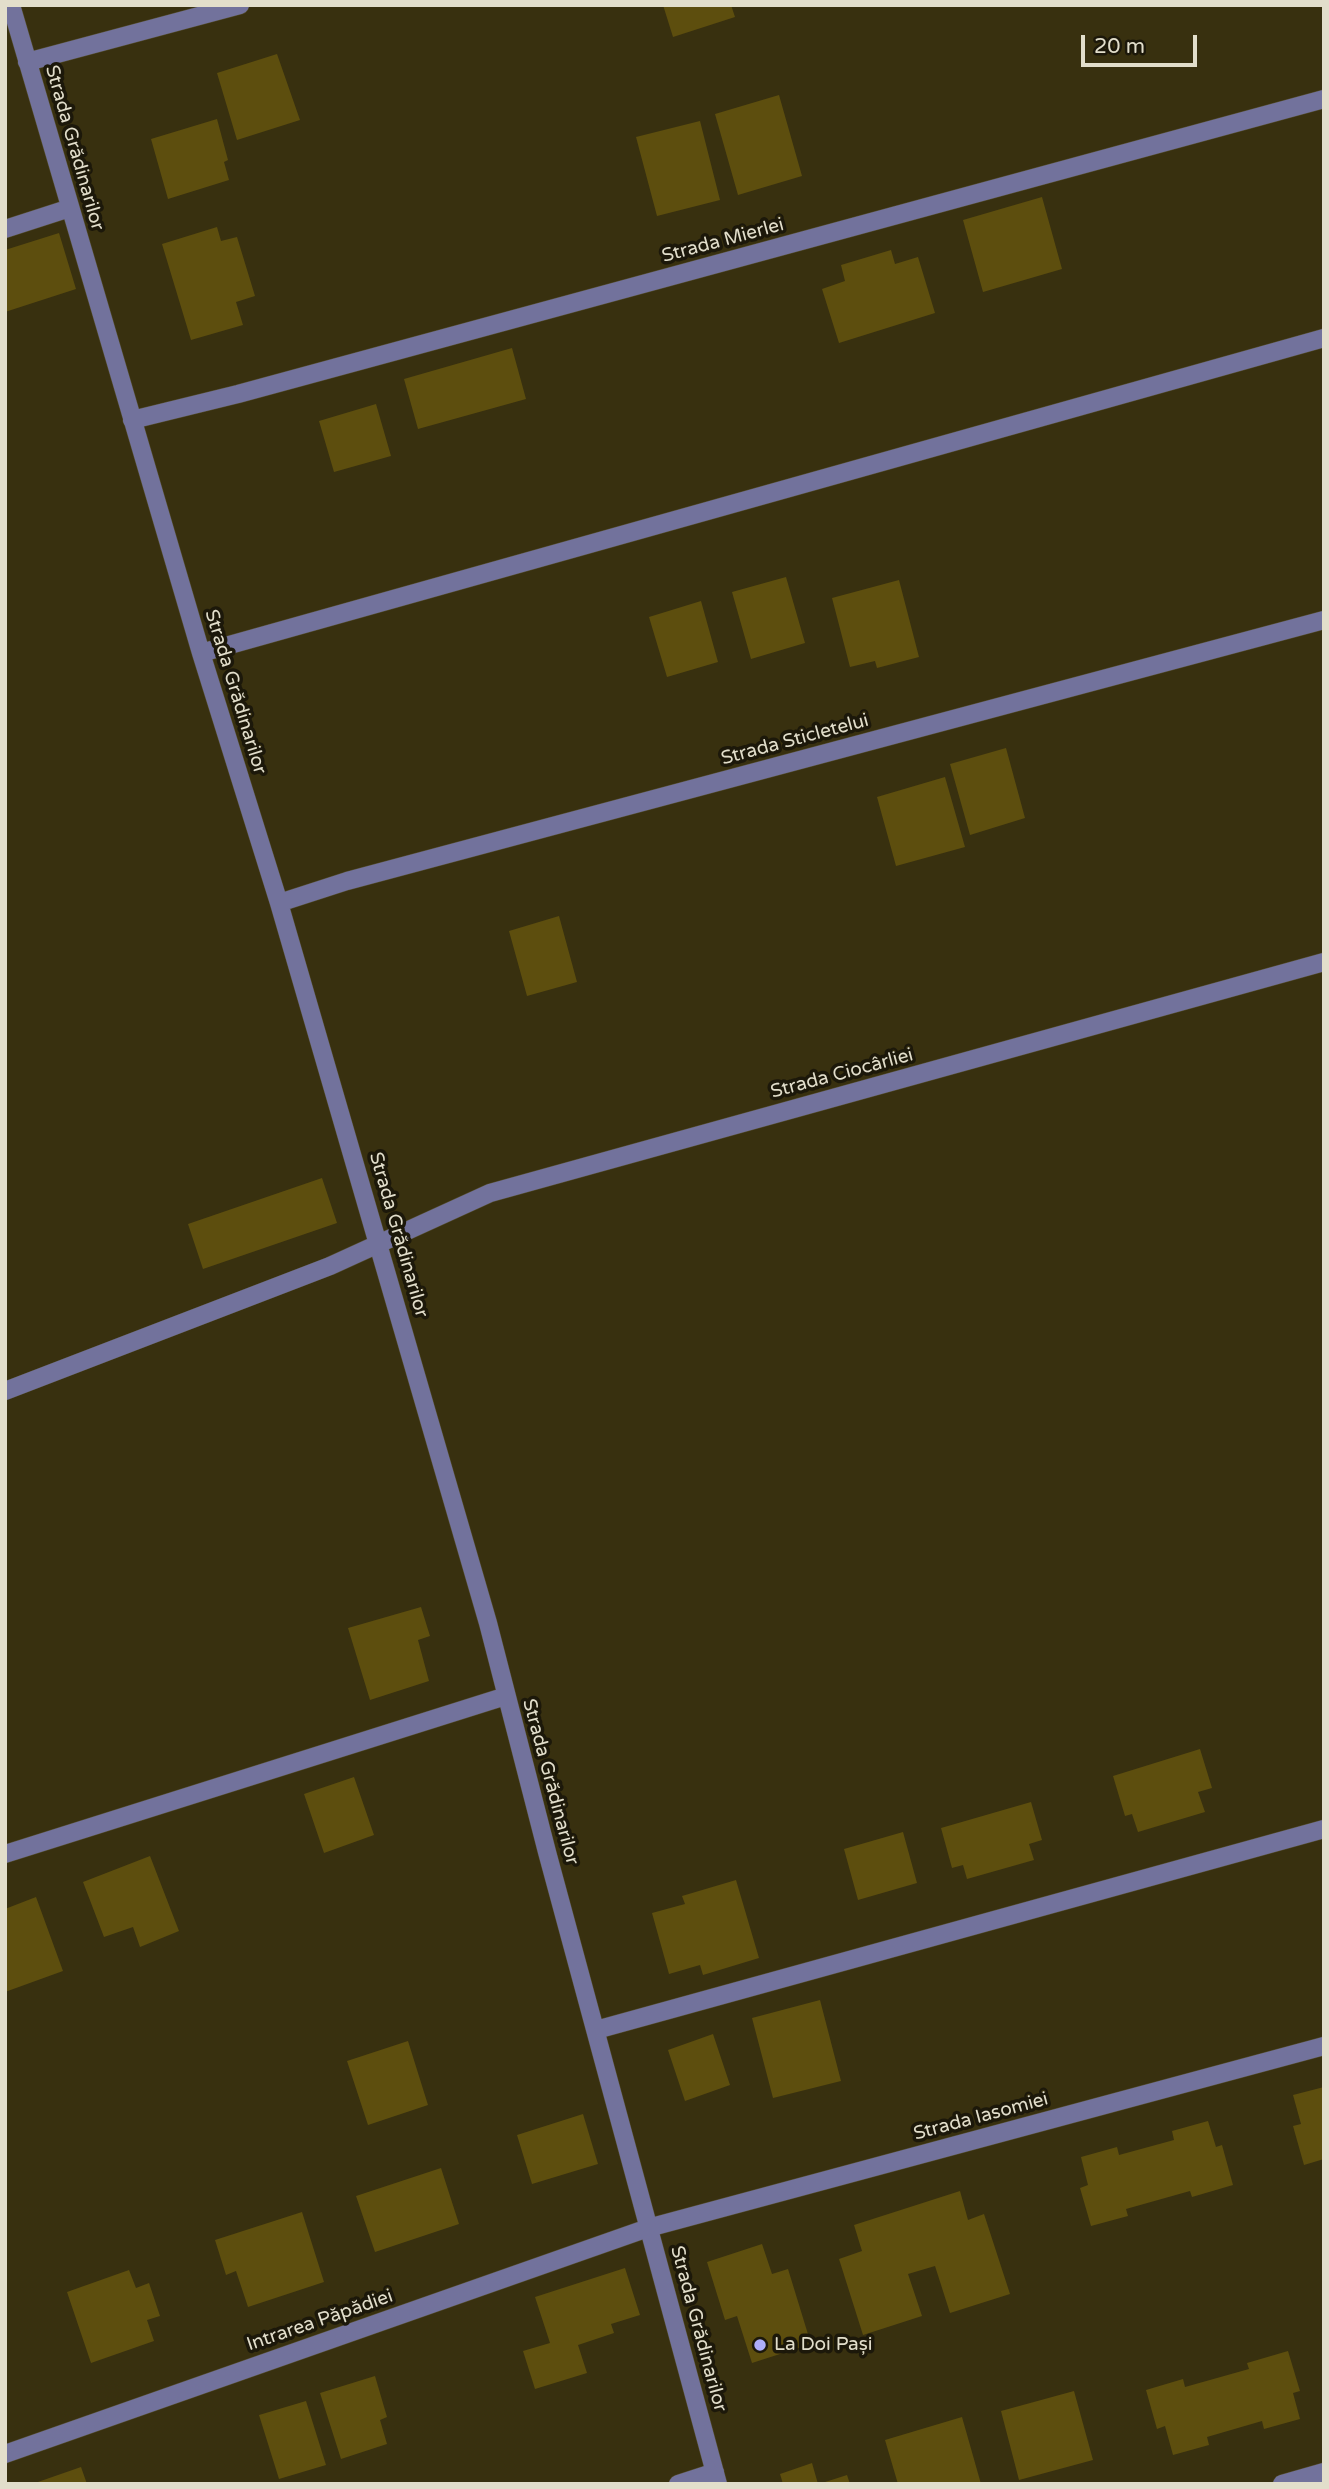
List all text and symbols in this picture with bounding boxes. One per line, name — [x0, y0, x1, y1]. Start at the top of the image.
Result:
scale bar — [1084, 21, 1200, 65]
text: 20 m — [1094, 34, 1145, 59]
street label: Strada Grădinarilor — [39, 63, 109, 233]
street label: Strada Mierlei — [660, 214, 786, 268]
street label: Strada Grădinarilor — [199, 607, 271, 777]
street label: Strada Sticletelui — [719, 709, 871, 771]
street label: Strada Ciocârliei — [768, 1044, 916, 1104]
street label: Strada Grădinarilor — [363, 1150, 433, 1320]
street label: Strada Grădinarilor — [517, 1696, 583, 1868]
street label: Strada Iasomiei — [911, 2088, 1051, 2146]
street label: Strada Grădinarilor — [665, 2243, 731, 2415]
street label: Intrarea Păpădiei — [244, 2285, 396, 2357]
place label: La Doi Pași — [774, 2334, 872, 2356]
marker: La Doi Pași — [752, 2337, 768, 2353]

